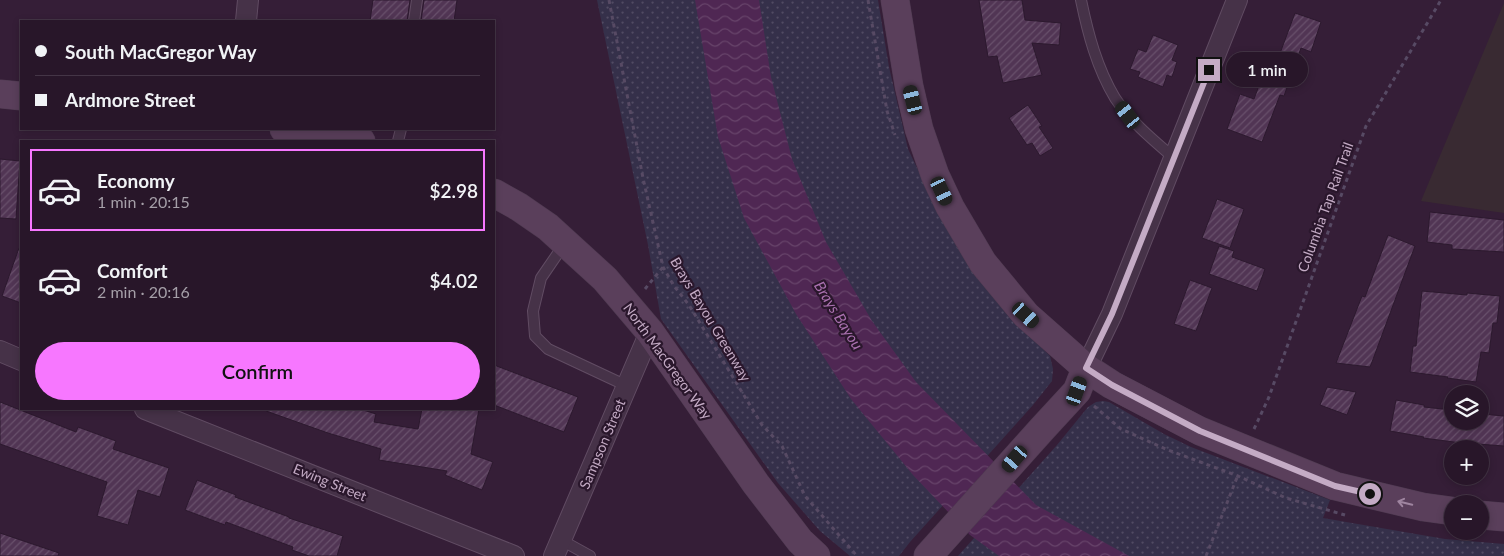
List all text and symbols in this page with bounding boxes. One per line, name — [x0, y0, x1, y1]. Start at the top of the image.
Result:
text: South MacGregor Way — [65, 40, 257, 63]
callout: 1 min — [1226, 52, 1309, 88]
route end — [1198, 59, 1220, 81]
text: 1 min — [1247, 60, 1287, 79]
car — [902, 84, 923, 116]
text: Ardmore Street — [65, 88, 195, 111]
car — [1112, 99, 1143, 131]
street label: Columbia Tap Rail Trail — [1294, 140, 1356, 274]
icon: car — [37, 168, 82, 213]
text: Economy — [97, 169, 175, 192]
car — [928, 174, 955, 208]
text: $2.98 — [429, 179, 478, 202]
text: 1 min · 20:15 — [97, 192, 190, 211]
street label: Brays Bayou Greenway — [667, 254, 755, 385]
icon: car — [37, 258, 82, 303]
text: Comfort — [97, 259, 168, 282]
text: $4.02 — [429, 269, 478, 292]
water label: Brays Bayou — [811, 278, 867, 353]
text: 2 min · 20:16 — [97, 282, 190, 301]
car — [1009, 299, 1042, 331]
street label: North MacGregor Way — [620, 300, 716, 423]
button: Confirm — [35, 342, 480, 400]
car — [1064, 374, 1089, 408]
map controls — [1444, 385, 1489, 540]
button: layers — [1444, 385, 1489, 430]
street label: Sampson Street — [575, 396, 629, 492]
button: + — [1444, 440, 1489, 485]
car — [999, 443, 1030, 475]
street label: Ewing Street — [291, 460, 369, 504]
route start — [1359, 483, 1381, 505]
button: − — [1444, 495, 1489, 540]
one-way arrow — [1397, 498, 1413, 507]

